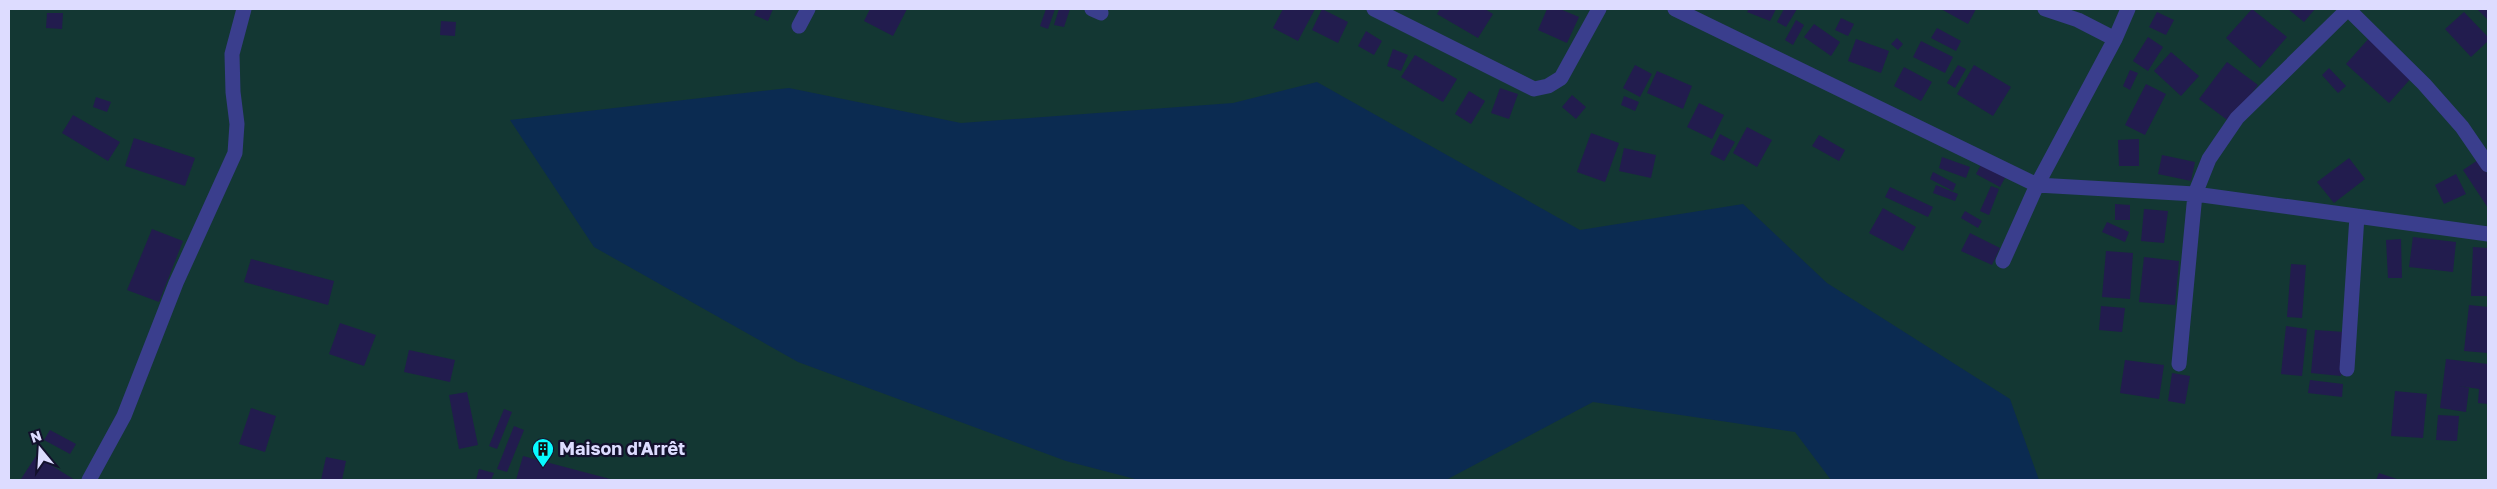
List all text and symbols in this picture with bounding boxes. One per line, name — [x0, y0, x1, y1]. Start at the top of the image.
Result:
north arrow — [15, 424, 65, 474]
text: N — [28, 426, 44, 446]
building icon: Maison d'Arrêt — [531, 437, 555, 468]
place label: Maison d'Arrêt — [559, 437, 685, 459]

